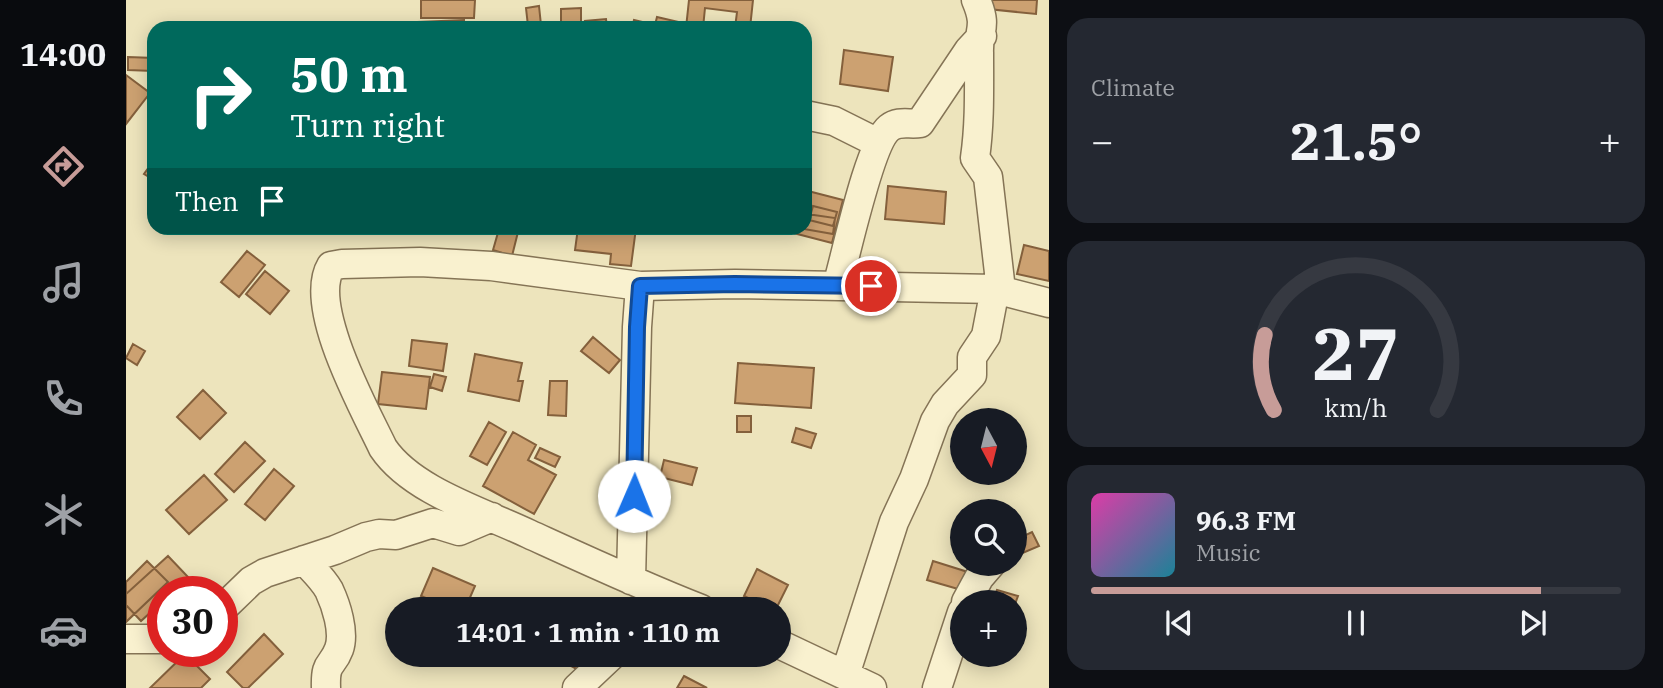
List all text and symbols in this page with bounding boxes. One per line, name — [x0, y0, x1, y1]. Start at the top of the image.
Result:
text: 14:00 — [20, 33, 106, 75]
text: 50 m — [290, 42, 408, 105]
icon: right — [175, 49, 266, 140]
text: Climate — [1091, 72, 1175, 102]
text: Turn right — [290, 104, 445, 146]
text: 21.5° — [1290, 107, 1422, 174]
text: − — [1091, 116, 1114, 165]
text: + — [1598, 116, 1621, 165]
icon: directions — [39, 142, 88, 191]
icon: arrive — [253, 182, 291, 220]
text: Then — [175, 184, 239, 218]
pin — [841, 256, 901, 316]
icon: music — [39, 258, 88, 307]
icon: arrive — [852, 267, 890, 305]
text: 27 — [1312, 305, 1400, 400]
icon: phone — [39, 374, 88, 423]
text: km/h — [1324, 391, 1388, 424]
north arrow — [950, 408, 1027, 485]
map controls — [950, 408, 1027, 667]
position arrow — [597, 459, 671, 533]
icon: climate — [39, 490, 88, 539]
button: search — [950, 499, 1027, 576]
text: 96.3 FM — [1196, 503, 1296, 537]
text: Music — [1196, 537, 1261, 567]
speed limit sign: 30 — [147, 576, 238, 667]
button: + — [950, 590, 1027, 667]
icon: previous — [1160, 604, 1198, 642]
icon: pause — [1337, 604, 1375, 642]
icon: next — [1514, 604, 1552, 642]
icon: car — [39, 606, 88, 655]
text: 14:01 · 1 min · 110 m — [456, 615, 720, 649]

